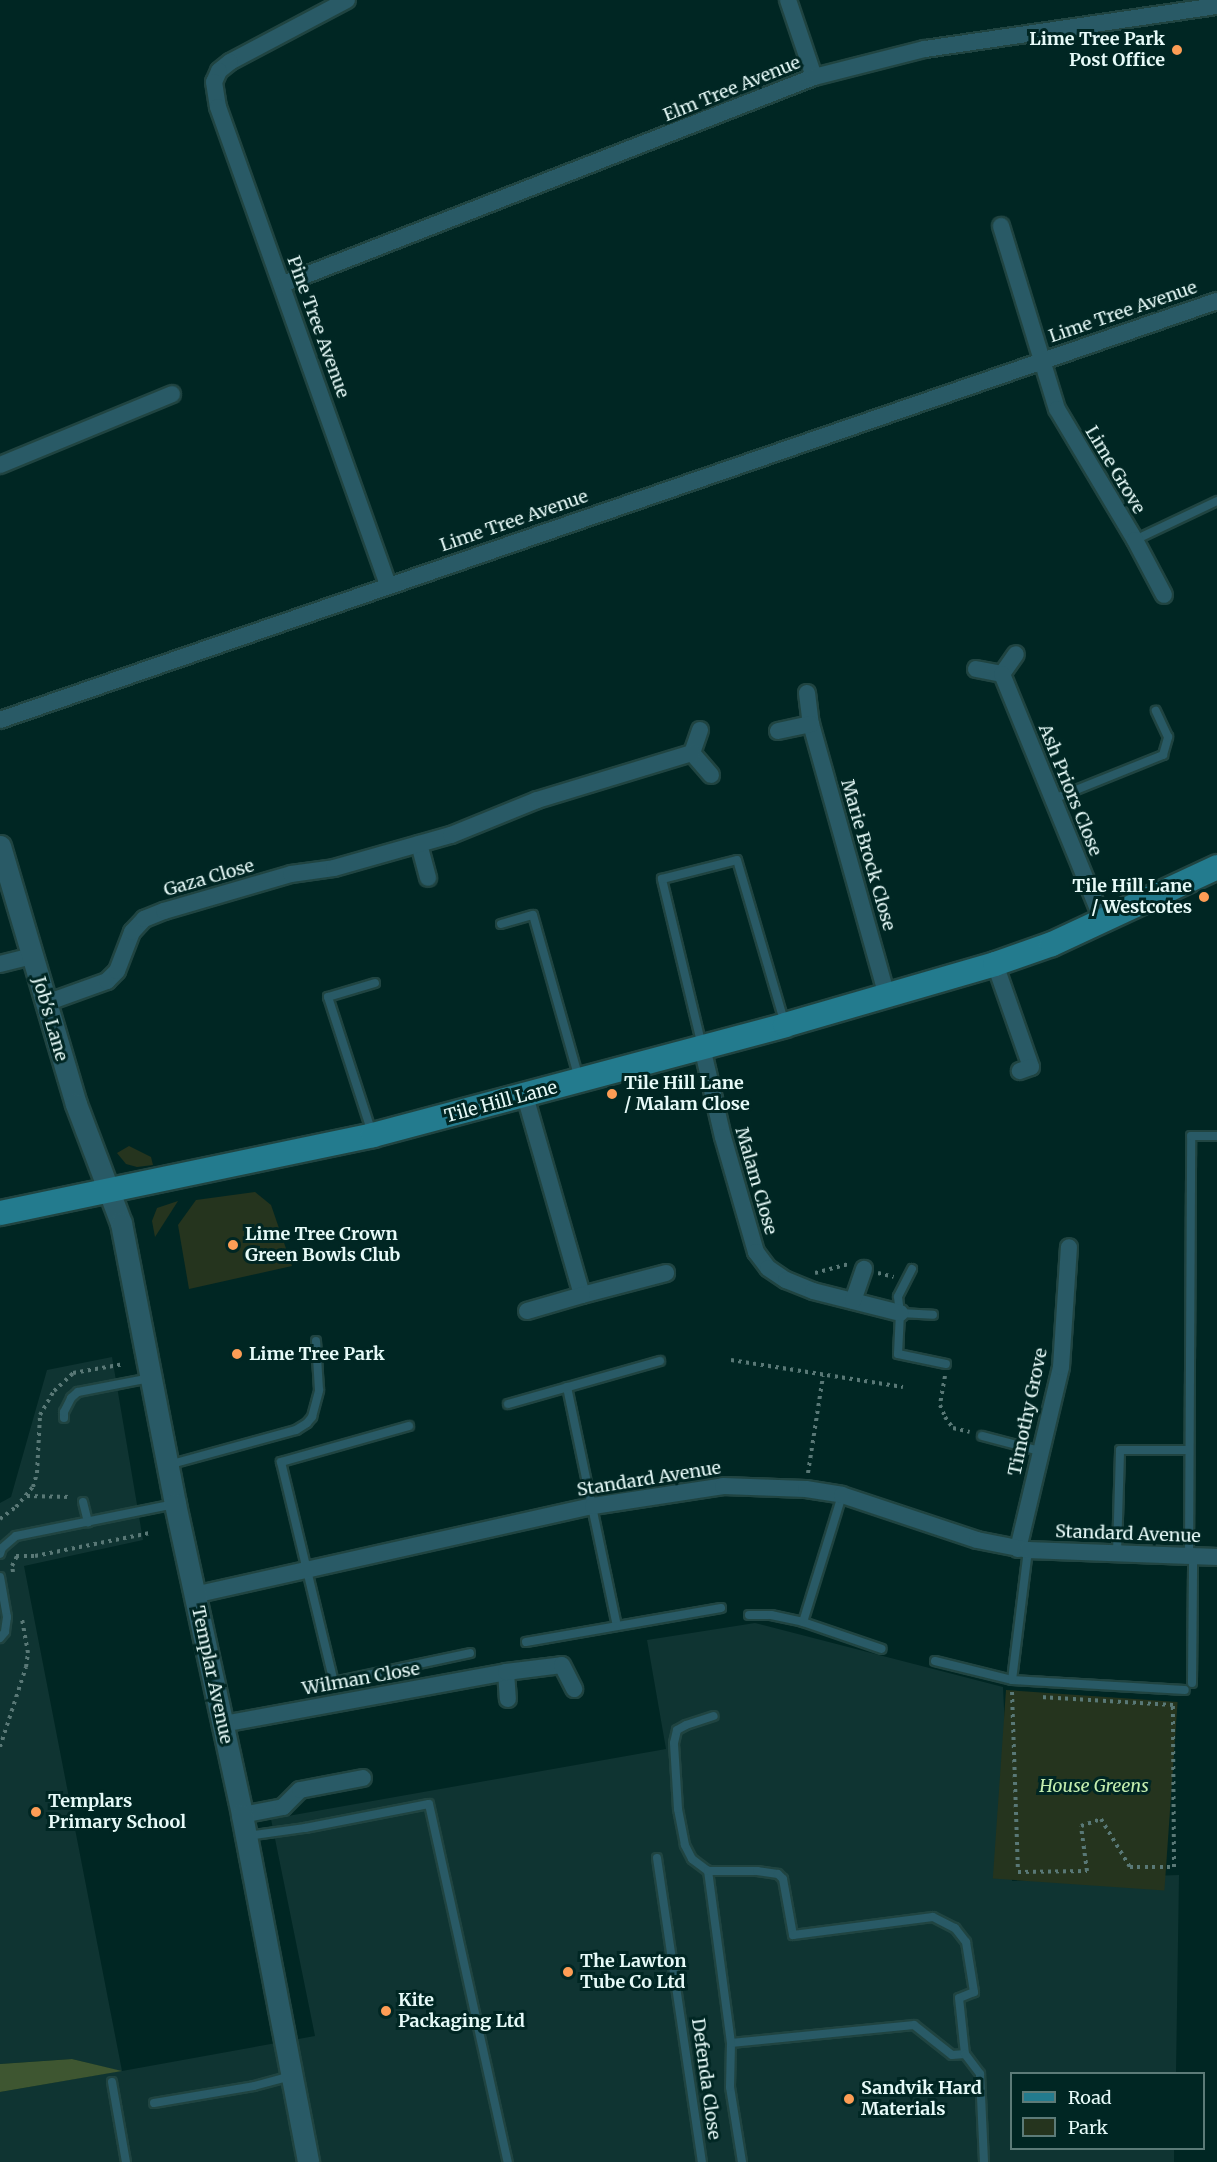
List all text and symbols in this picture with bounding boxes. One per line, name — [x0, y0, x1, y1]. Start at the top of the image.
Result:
place label: Lime Tree Park Post Office — [1029, 29, 1165, 72]
marker: Lime Tree Park Post Office — [1170, 43, 1184, 57]
street label: Elm Tree Avenue — [660, 52, 804, 126]
street label: Pine Tree Avenue — [282, 253, 354, 401]
street label: Lime Tree Avenue — [1046, 277, 1200, 347]
street label: Lime Grove — [1080, 422, 1150, 518]
street label: Lime Tree Avenue — [437, 486, 591, 556]
street label: Ash Priors Close — [1034, 721, 1106, 859]
street label: Marie Brock Close — [836, 777, 900, 933]
street label: Gaza Close — [161, 855, 257, 901]
place label: Tile Hill Lane / Westcotes — [1072, 876, 1192, 918]
marker: Tile Hill Lane / Westcotes — [1197, 890, 1211, 904]
street label: Job's Lane — [28, 974, 72, 1064]
place label: Tile Hill Lane / Malam Close — [624, 1073, 750, 1116]
street label: Tile Hill Lane — [442, 1077, 560, 1127]
marker: Tile Hill Lane / Malam Close — [605, 1087, 619, 1101]
street label: Malam Close — [730, 1125, 782, 1237]
place label: Lime Tree Crown Green Bowls Club — [245, 1224, 400, 1266]
marker: Lime Tree Crown Green Bowls Club — [226, 1238, 240, 1252]
place label: Lime Tree Park — [249, 1343, 385, 1365]
street label: Timothy Grove — [1004, 1346, 1052, 1478]
marker: Lime Tree Park — [230, 1347, 244, 1361]
street label: Standard Avenue — [575, 1457, 723, 1501]
street label: Standard Avenue — [1055, 1521, 1201, 1547]
street label: Templar Avenue — [187, 1604, 237, 1746]
street label: Wilman Close — [301, 1658, 421, 1700]
park label: House Greens — [1039, 1775, 1149, 1797]
place label: Templars Primary School — [48, 1791, 186, 1834]
marker: Templars Primary School — [29, 1805, 43, 1819]
place label: The Lawton Tube Co Ltd — [580, 1951, 686, 1994]
marker: The Lawton Tube Co Ltd — [561, 1965, 575, 1979]
place label: Kite Packaging Ltd — [398, 1990, 525, 2032]
marker: Kite Packaging Ltd — [379, 2004, 393, 2018]
street label: Defenda Close — [687, 2017, 725, 2141]
legend — [1010, 2072, 1205, 2150]
place label: Sandvik Hard Materials — [861, 2078, 982, 2120]
text: Road — [1068, 2086, 1112, 2109]
marker: Sandvik Hard Materials — [842, 2092, 856, 2106]
text: Park — [1068, 2116, 1108, 2139]

